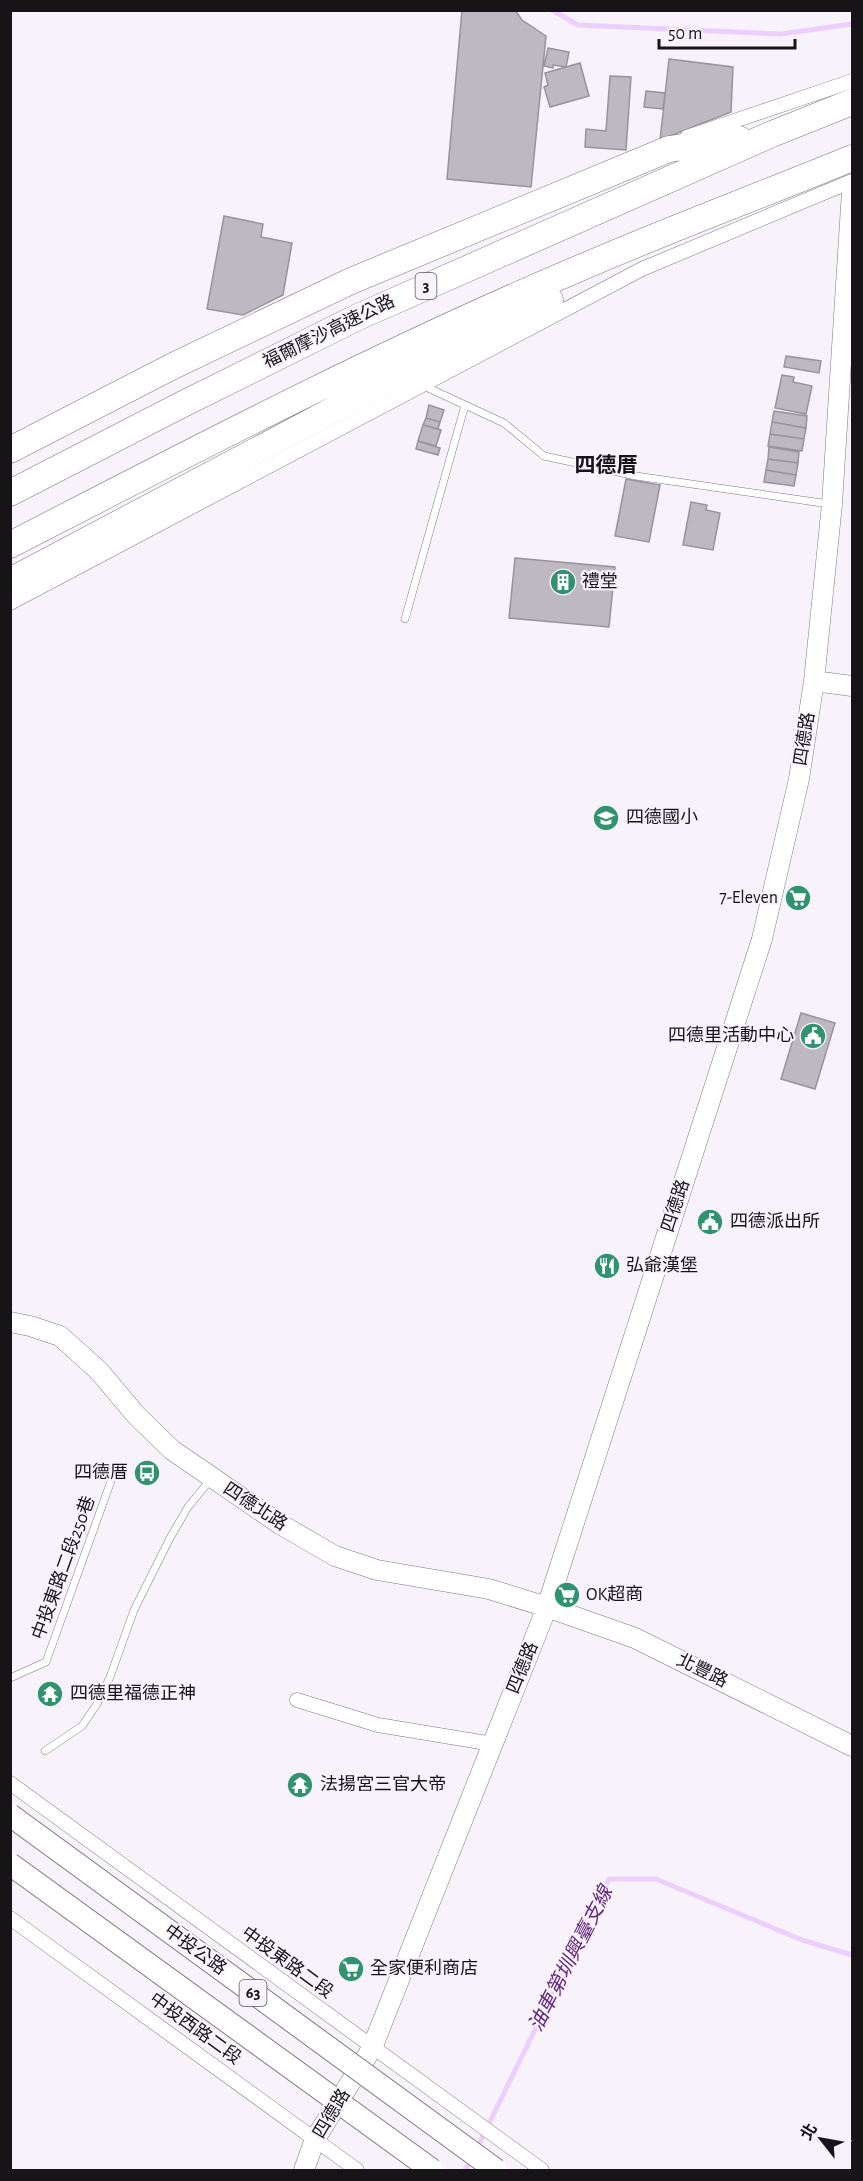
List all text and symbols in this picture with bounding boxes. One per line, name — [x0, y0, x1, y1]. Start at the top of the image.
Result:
scale bar — [659, 12, 796, 50]
text: 50 m — [668, 25, 702, 43]
road number: 3 — [416, 273, 436, 299]
street label: 福爾摩沙高速公路 — [259, 291, 398, 372]
district label: 四德厝 — [575, 454, 638, 476]
building icon: 禮堂 — [548, 567, 578, 597]
place label: 禮堂 — [582, 571, 618, 591]
street label: 四德路 — [790, 711, 818, 767]
school or university icon: 四德國小 — [591, 803, 621, 833]
place label: 四德國小 — [626, 807, 698, 827]
supermarket icon: 7-Eleven — [783, 883, 813, 913]
place label: 7-Eleven — [719, 889, 778, 907]
public building icon: 四德里活動中心 — [798, 1021, 828, 1051]
place label: 四德里活動中心 — [668, 1025, 794, 1045]
street label: 四德路 — [657, 1177, 693, 1234]
public building icon: 四德派出所 — [695, 1207, 725, 1237]
place label: 四德派出所 — [730, 1211, 820, 1231]
restaurant icon: 弘爺漢堡 — [592, 1251, 622, 1281]
place label: 弘爺漢堡 — [626, 1255, 698, 1275]
bus stop icon: 四德厝 — [132, 1458, 162, 1488]
place label: 四德厝 — [74, 1462, 128, 1482]
street label: 四德北路 — [220, 1478, 291, 1534]
street label: 中投東路二段250巷 — [28, 1493, 98, 1642]
supermarket icon: OK超商 — [552, 1580, 582, 1610]
place label: OK超商 — [586, 1584, 643, 1604]
street label: 四德路 — [503, 1639, 541, 1696]
street label: 北豐路 — [674, 1649, 731, 1691]
temple icon: 四德里福德正神 — [35, 1679, 65, 1709]
place label: 四德里福德正神 — [70, 1683, 196, 1703]
temple icon: 法揚宮三官大帝 — [285, 1770, 315, 1800]
place label: 法揚宮三官大帝 — [320, 1774, 446, 1794]
water label: 油車第圳興臺支線 — [525, 1881, 617, 2035]
street label: 中投公路 — [161, 1920, 231, 1978]
street label: 中投東路二段 — [238, 1922, 337, 2002]
supermarket icon: 全家便利商店 — [336, 1954, 366, 1984]
place label: 全家便利商店 — [370, 1958, 478, 1978]
road number: 63 — [240, 1980, 266, 2006]
street label: 中投西路二段 — [146, 1988, 245, 2068]
street label: 四德路 — [309, 2085, 354, 2142]
north arrow — [791, 2109, 851, 2169]
text: 北 — [797, 2120, 820, 2143]

